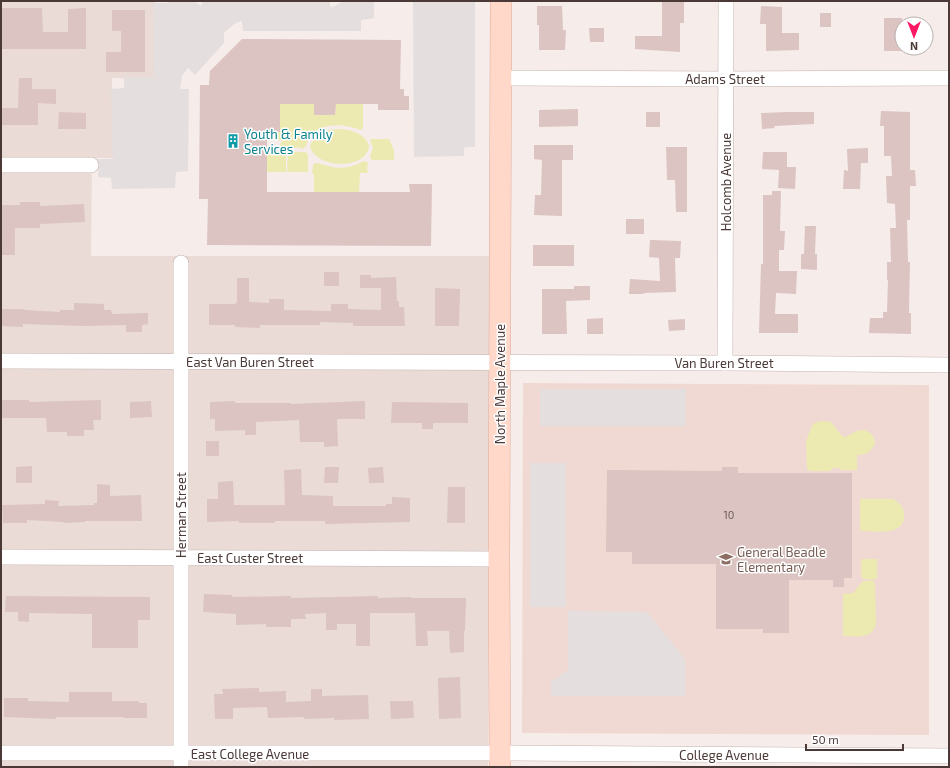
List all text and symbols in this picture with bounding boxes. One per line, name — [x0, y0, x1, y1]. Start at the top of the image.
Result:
north arrow — [894, 16, 934, 56]
text: N — [910, 40, 918, 53]
street label: Adams Street — [685, 71, 765, 87]
place label: Youth & Family Services — [244, 126, 333, 157]
building icon: Youth & Family Services — [225, 133, 241, 149]
street label: Holcomb Avenue — [718, 133, 734, 231]
street label: North Maple Avenue — [492, 324, 508, 444]
street label: East Van Buren Street — [186, 354, 314, 370]
street label: Van Buren Street — [674, 355, 774, 371]
street label: Herman Street — [173, 472, 189, 558]
house number: 10 — [723, 508, 735, 521]
place label: General Beadle Elementary — [737, 544, 826, 575]
street label: East Custer Street — [197, 550, 303, 566]
school or university icon: General Beadle Elementary — [718, 551, 734, 567]
scale bar — [806, 726, 903, 752]
text: 50 m — [812, 732, 839, 746]
street label: East College Avenue — [191, 746, 309, 762]
street label: College Avenue — [679, 747, 769, 763]

